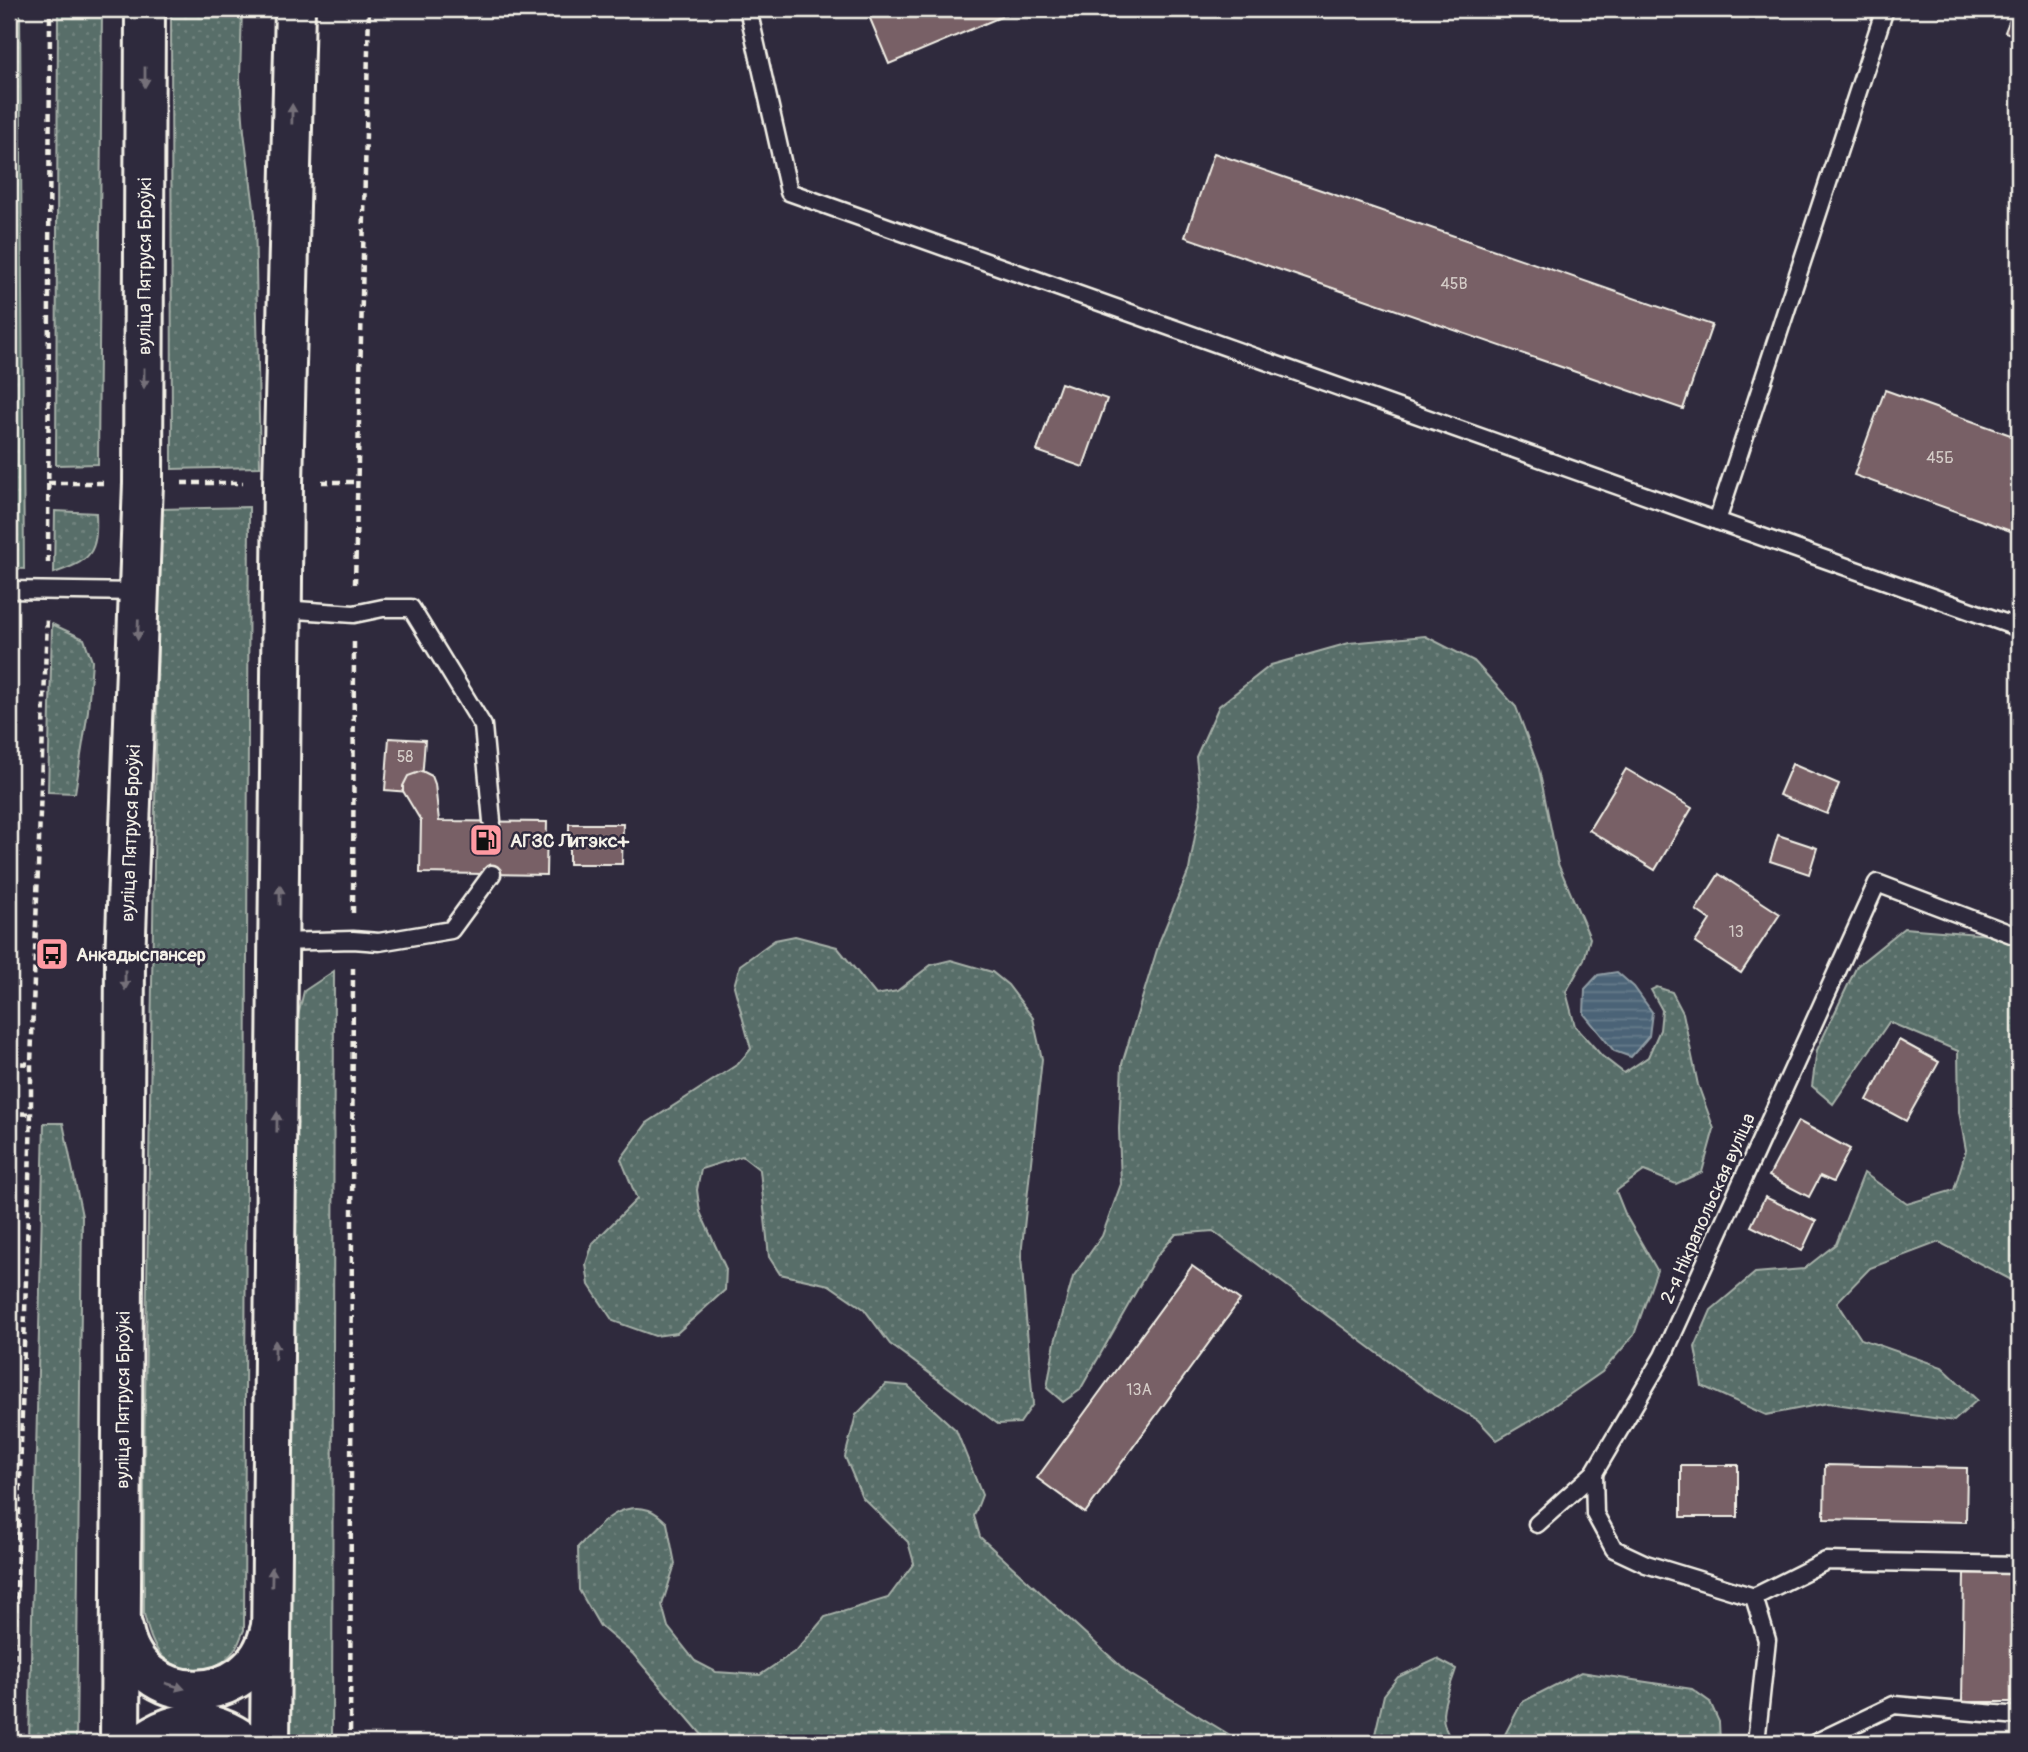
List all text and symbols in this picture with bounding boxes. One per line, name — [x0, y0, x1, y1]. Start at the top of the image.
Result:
one-way arrow — [139, 66, 151, 88]
one-way arrow — [287, 103, 298, 125]
street label: вуліца Пятруся Броўкі — [133, 178, 157, 355]
house number: 45В — [1440, 274, 1468, 294]
one-way arrow — [138, 367, 150, 389]
house number: 45Б — [1926, 448, 1954, 468]
one-way arrow — [133, 619, 144, 641]
street label: вуліца Пятруся Броўкі — [115, 744, 146, 922]
house number: 58 — [397, 747, 413, 767]
fuel station icon: АГЗС Литэкс+ — [467, 821, 505, 859]
place label: АГЗС Литэкс+ — [510, 829, 630, 853]
one-way arrow — [274, 883, 286, 905]
house number: 13 — [1728, 922, 1744, 942]
bus stop icon: Анкадыспансер — [33, 935, 71, 973]
place label: Анкадыспансер — [76, 943, 206, 967]
one-way arrow — [119, 969, 131, 991]
street label: 2-я Нікрапольская вуліца — [1655, 1109, 1761, 1308]
one-way arrow — [272, 1111, 283, 1133]
street label: вуліца Пятруся Броўкі — [111, 1311, 136, 1489]
one-way arrow — [269, 1338, 281, 1360]
house number: 13А — [1126, 1380, 1152, 1400]
one-way arrow — [267, 1566, 278, 1588]
one-way arrow — [165, 1682, 186, 1692]

